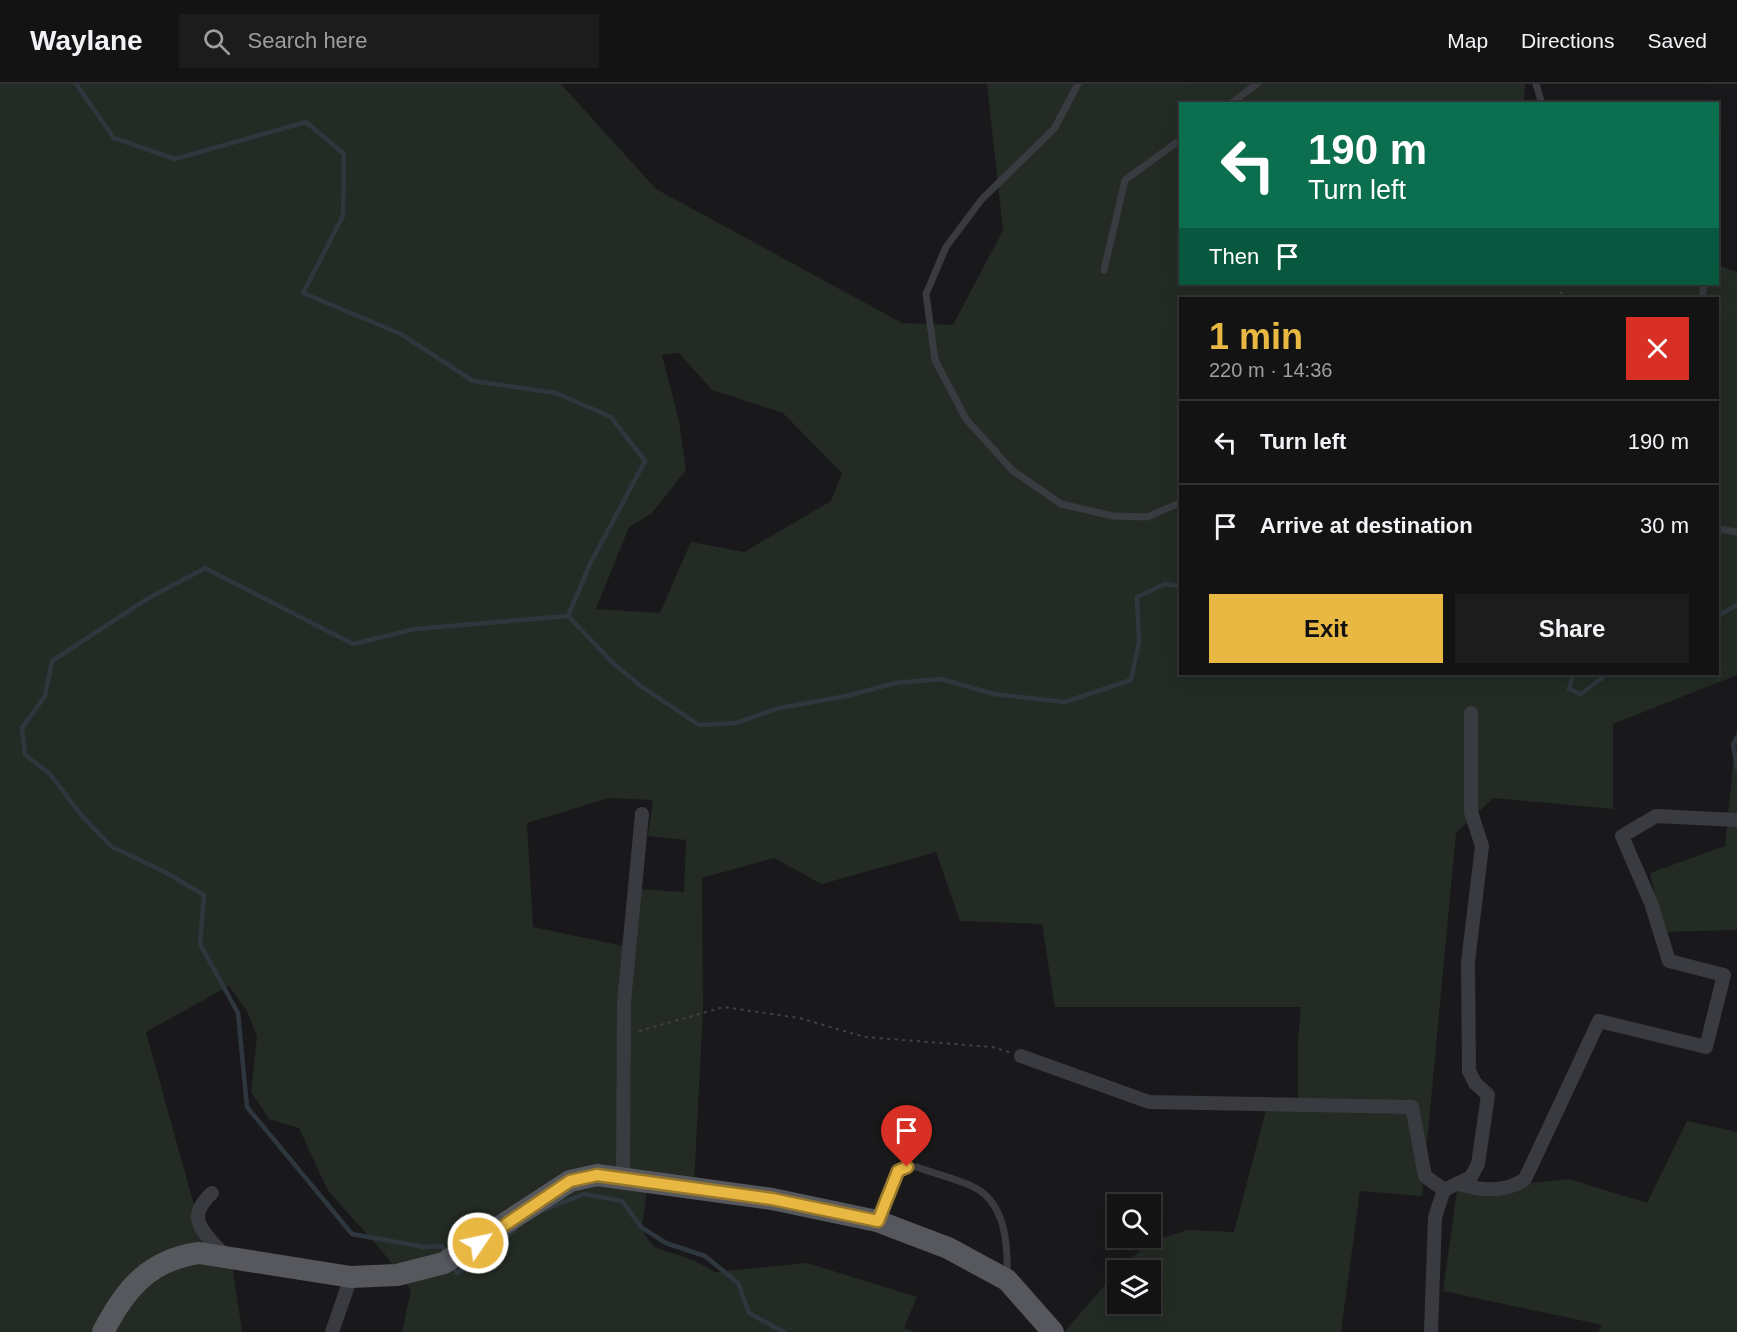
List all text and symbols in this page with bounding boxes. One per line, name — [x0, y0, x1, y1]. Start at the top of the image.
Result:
search box — [179, 14, 599, 68]
text: Waylane — [30, 25, 143, 56]
icon: search — [200, 25, 233, 58]
text: Search here — [248, 28, 367, 53]
text: Map — [1447, 29, 1488, 52]
text: Directions — [1521, 29, 1614, 52]
text: Saved — [1647, 29, 1707, 52]
icon: left — [1209, 126, 1287, 204]
text: 190 m — [1308, 126, 1427, 173]
text: Turn left — [1308, 175, 1406, 205]
icon: arrive — [1271, 240, 1304, 273]
text: Then — [1209, 244, 1259, 269]
text: 1 min — [1209, 316, 1303, 357]
button: close — [1626, 317, 1689, 380]
text: 220 m · 14:36 — [1209, 359, 1332, 381]
icon: left — [1209, 426, 1242, 459]
text: Turn left — [1260, 429, 1346, 454]
text: 190 m — [1628, 429, 1689, 454]
icon: arrive — [1209, 510, 1242, 543]
text: Arrive at destination — [1260, 513, 1473, 538]
text: 30 m — [1640, 513, 1689, 538]
button: Exit — [1209, 594, 1443, 663]
button: Share — [1455, 594, 1689, 663]
pin — [881, 1105, 932, 1167]
icon: arrive — [890, 1114, 923, 1147]
map controls — [1107, 1194, 1161, 1314]
button: search — [1107, 1194, 1161, 1248]
position arrow — [446, 1211, 510, 1275]
button: layers — [1107, 1260, 1161, 1314]

